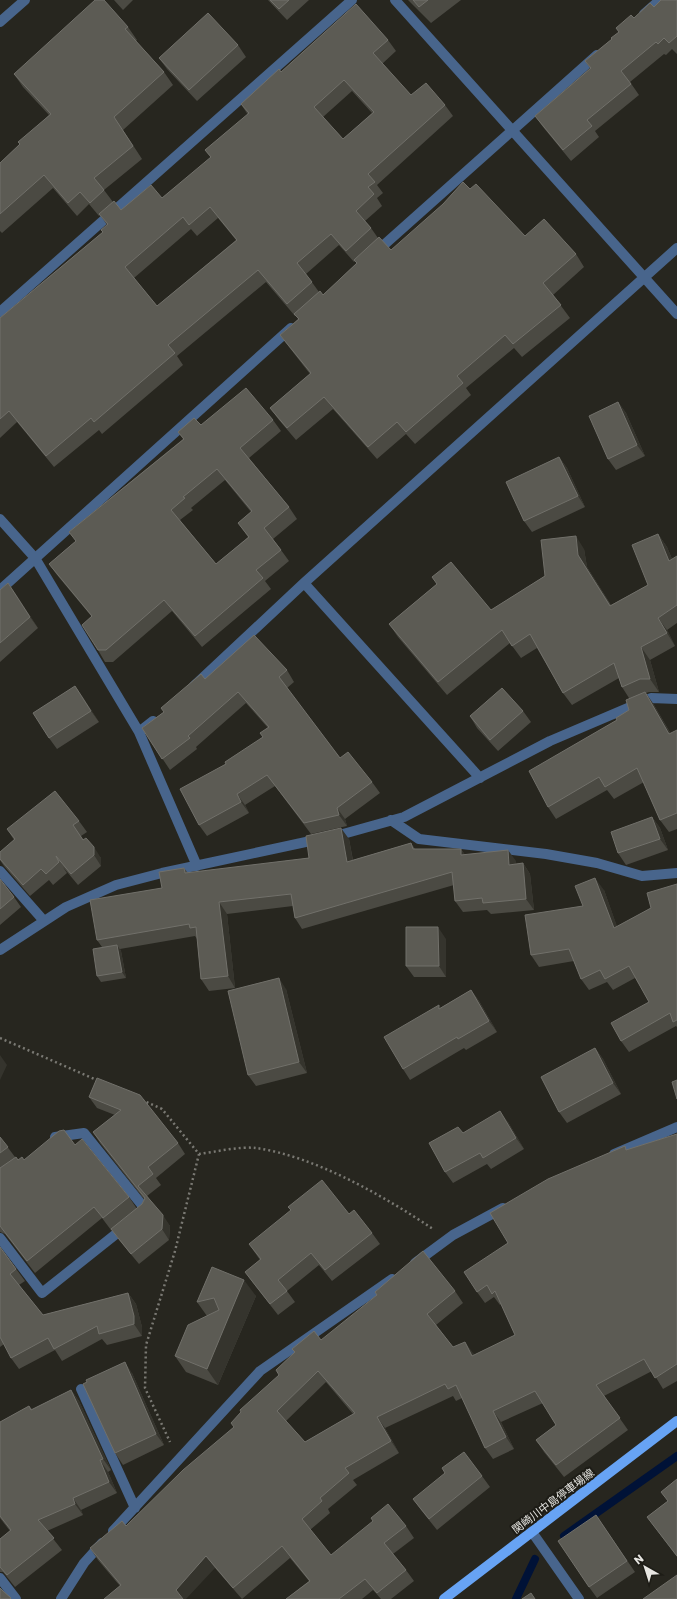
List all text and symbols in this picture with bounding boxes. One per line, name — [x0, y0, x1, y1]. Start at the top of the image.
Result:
street label: 関崎川中島停車場線 — [509, 1465, 597, 1537]
north arrow — [625, 1547, 665, 1587]
text: N — [630, 1550, 647, 1568]

